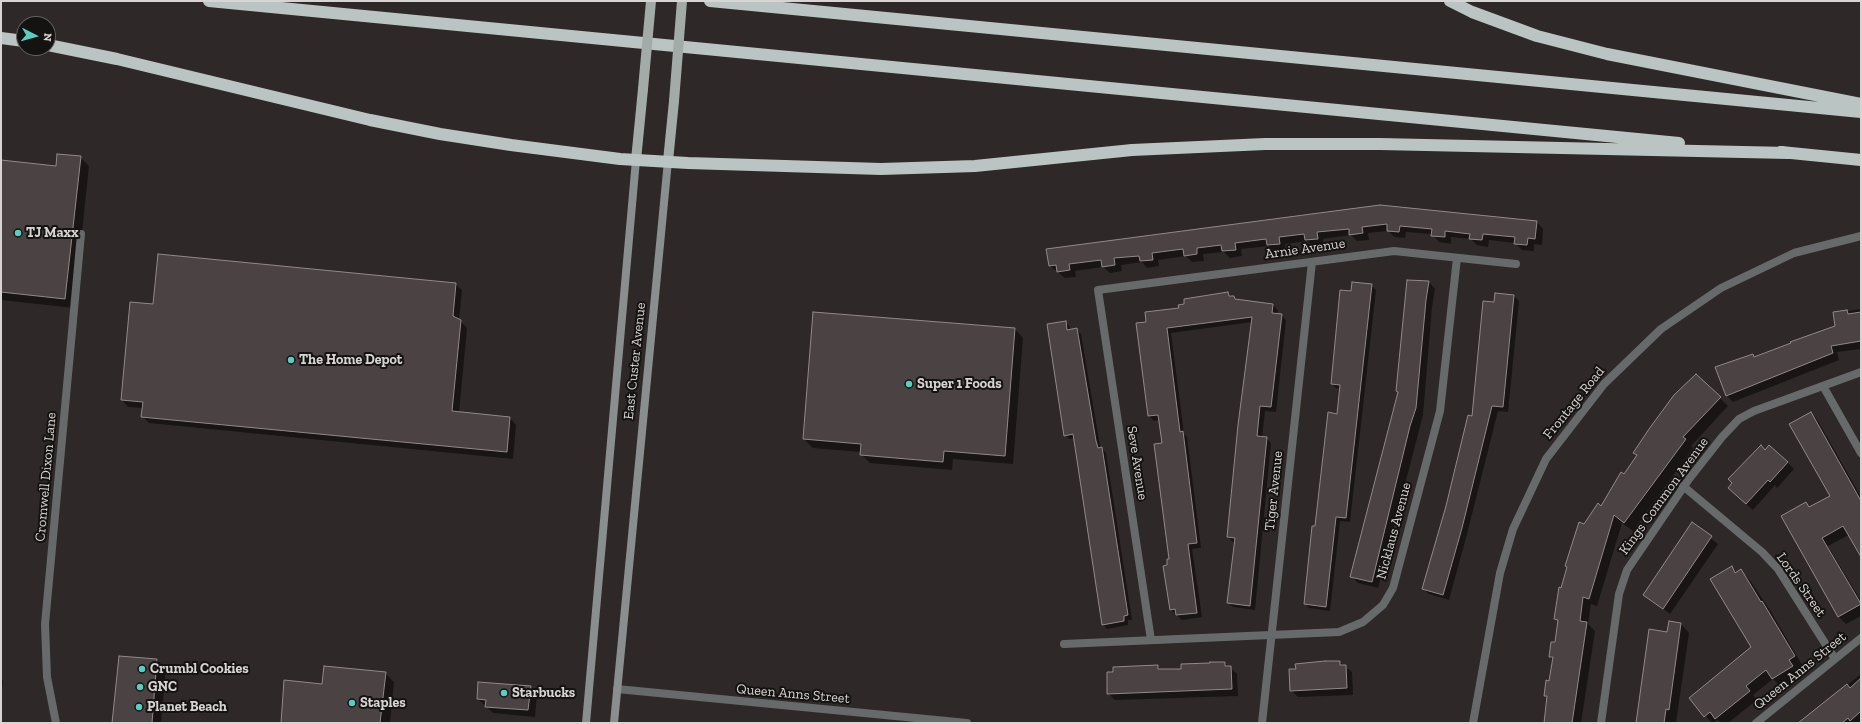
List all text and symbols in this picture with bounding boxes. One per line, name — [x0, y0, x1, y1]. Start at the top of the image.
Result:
north arrow — [16, 16, 56, 56]
text: N — [41, 32, 54, 42]
place label: TJ Maxx — [26, 225, 79, 241]
marker: TJ Maxx — [13, 228, 23, 238]
street label: Arnie Avenue — [1264, 235, 1346, 263]
street label: East Custer Avenue — [620, 302, 650, 420]
place label: The Home Depot — [299, 352, 402, 368]
marker: The Home Depot — [286, 355, 296, 365]
street label: Frontage Road — [1540, 363, 1608, 443]
place label: Super 1 Foods — [917, 376, 1002, 392]
marker: Super 1 Foods — [904, 379, 914, 389]
street label: Cromwell Dixon Lane — [32, 412, 60, 542]
street label: Seve Avenue — [1123, 425, 1151, 501]
street label: Kings Common Avenue — [1616, 434, 1712, 558]
street label: Tiger Avenue — [1261, 450, 1287, 532]
street label: Nicklaus Avenue — [1373, 481, 1415, 581]
street label: Lords Street — [1773, 550, 1829, 620]
street label: Queen Anns Street — [1750, 629, 1850, 713]
place label: Crumbl Cookies — [150, 661, 249, 677]
marker: Crumbl Cookies — [137, 664, 147, 674]
place label: GNC — [148, 679, 177, 695]
street label: Queen Anns Street — [736, 681, 850, 707]
marker: GNC — [135, 682, 145, 692]
place label: Starbucks — [512, 685, 575, 701]
marker: Starbucks — [499, 688, 509, 698]
place label: Staples — [360, 695, 406, 711]
marker: Staples — [347, 698, 357, 708]
place label: Planet Beach — [147, 699, 227, 715]
marker: Planet Beach — [134, 702, 144, 712]

